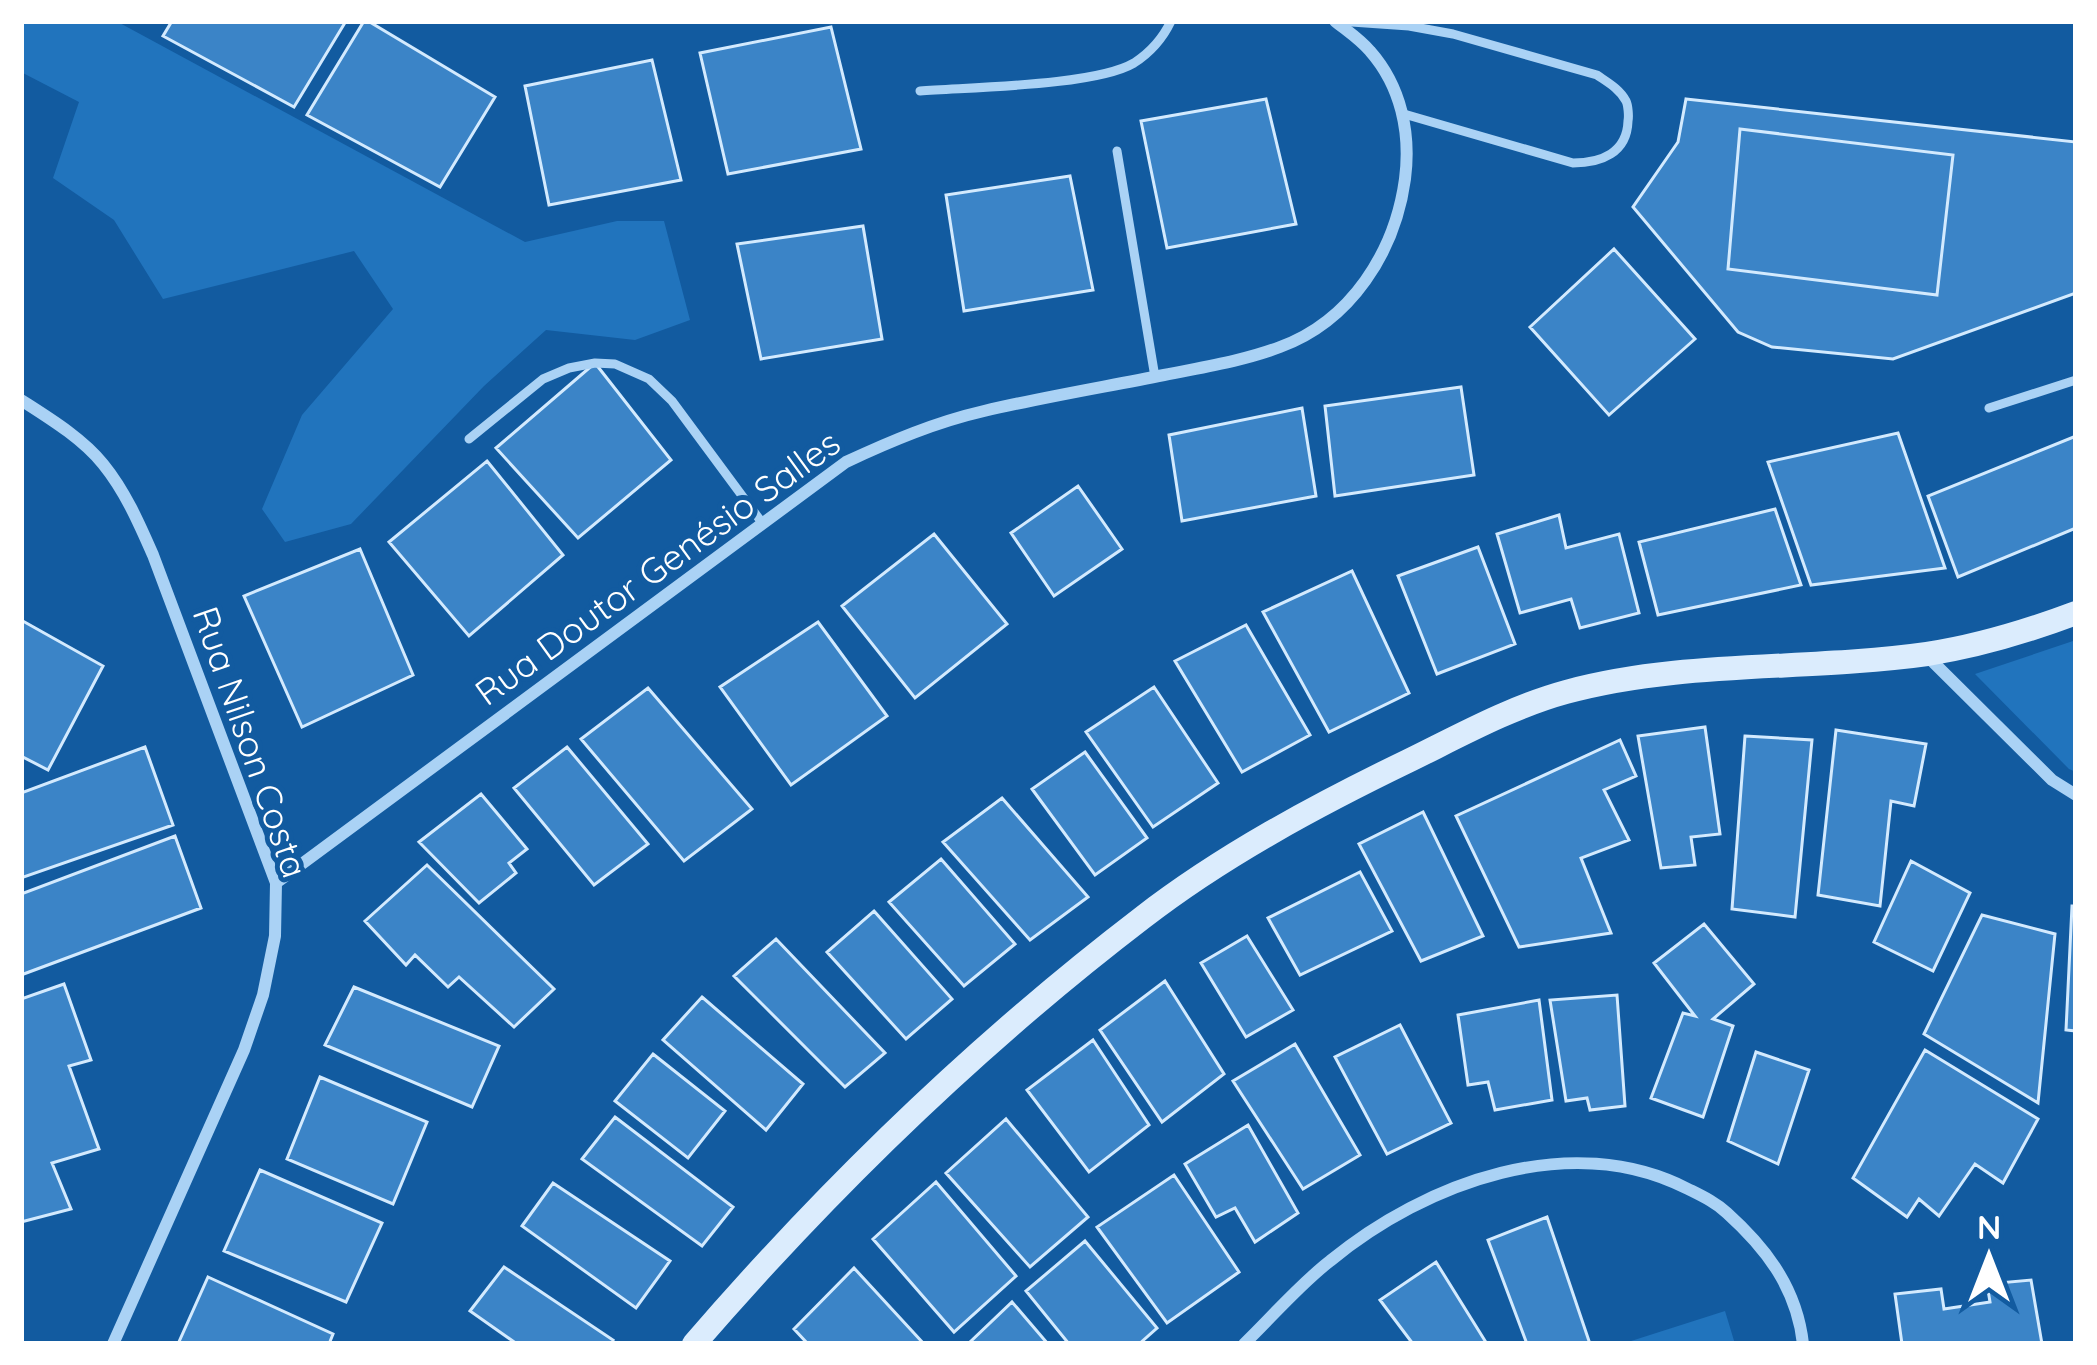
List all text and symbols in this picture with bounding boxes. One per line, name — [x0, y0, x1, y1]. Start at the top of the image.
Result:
street label: Rua Doutor Genésio Salles — [466, 420, 848, 714]
street label: Rua Nilson Costa — [184, 601, 318, 883]
north arrow — [1929, 1197, 2049, 1317]
text: N — [1977, 1206, 2001, 1247]

